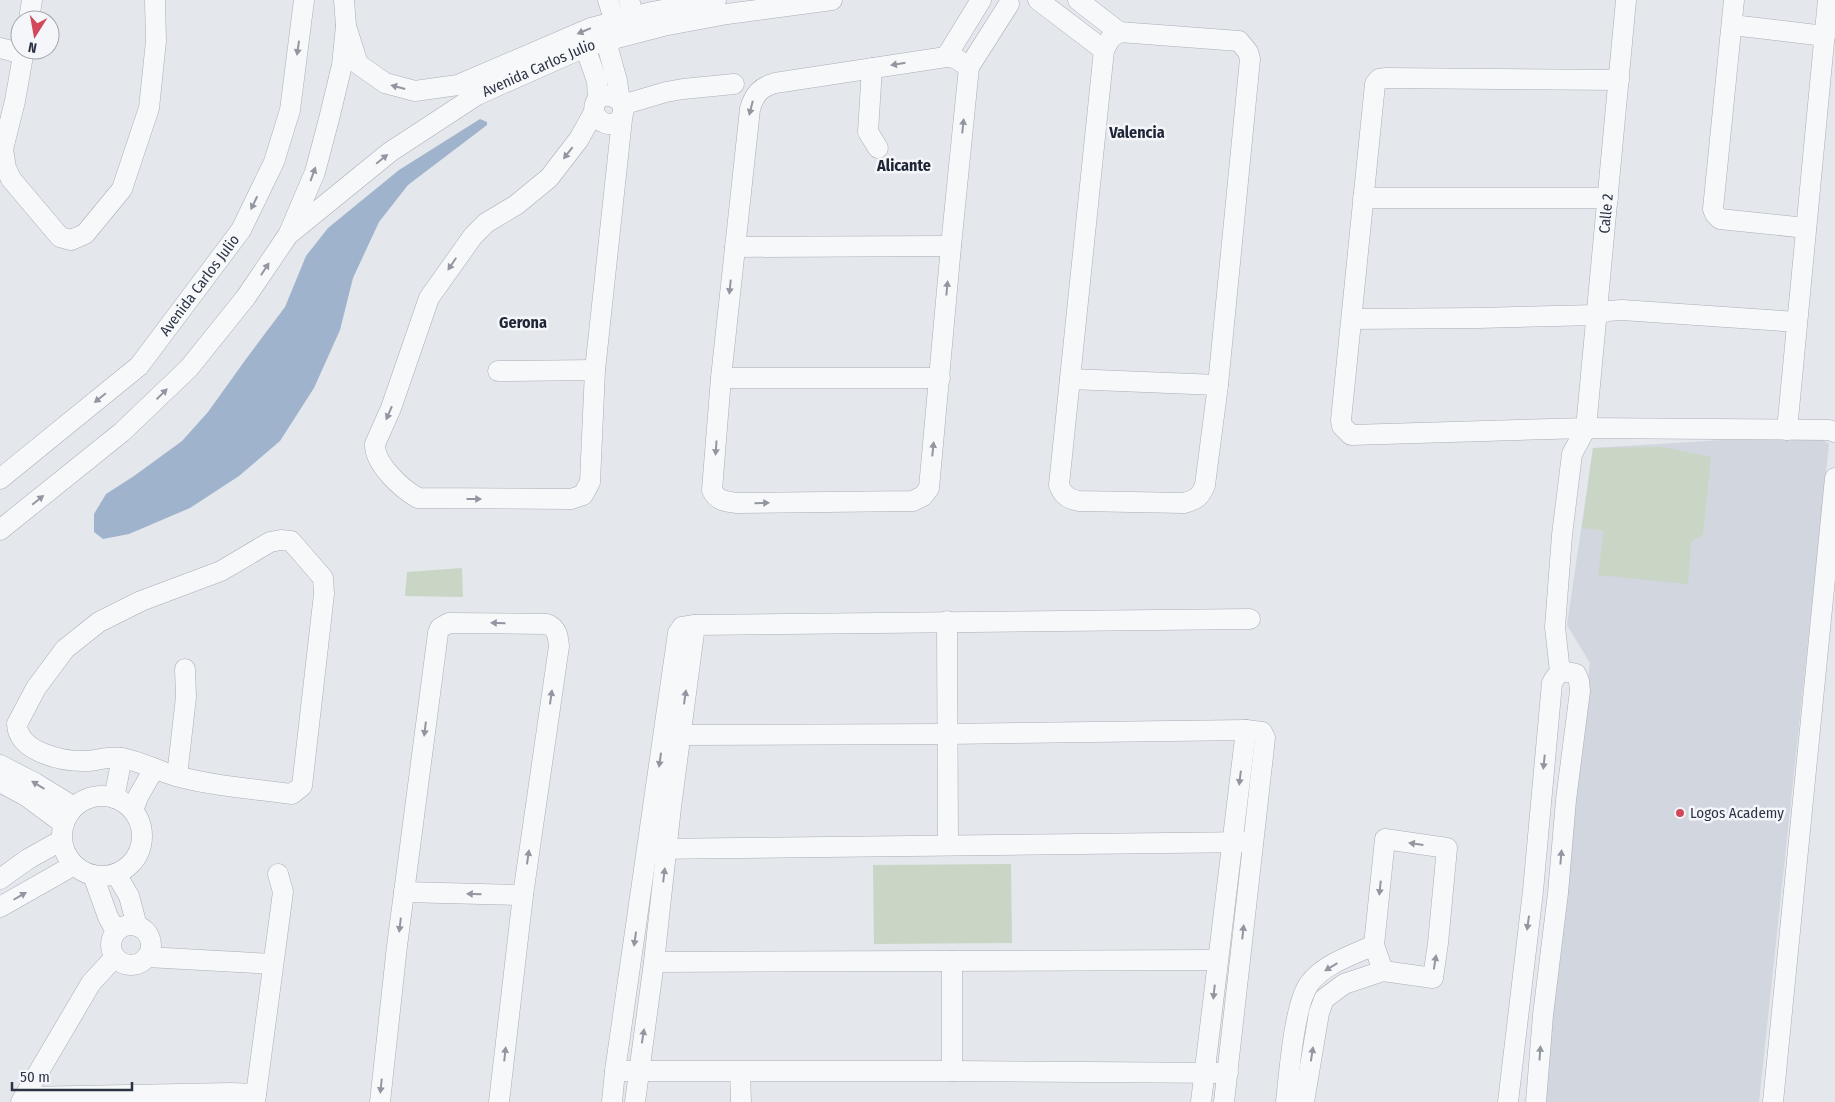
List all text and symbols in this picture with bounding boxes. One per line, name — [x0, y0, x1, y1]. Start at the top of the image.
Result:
north arrow — [10, 10, 60, 60]
one-way arrow — [577, 28, 591, 36]
street label: Avenida Carlos Julio — [479, 36, 597, 101]
text: N — [27, 38, 38, 56]
one-way arrow — [294, 41, 302, 57]
one-way arrow — [890, 61, 906, 69]
one-way arrow — [391, 83, 406, 91]
one-way arrow — [747, 100, 755, 115]
one-way arrow — [959, 118, 967, 134]
district label: Valencia — [1108, 123, 1165, 142]
one-way arrow — [563, 146, 573, 160]
one-way arrow — [375, 153, 388, 164]
district label: Alicante — [876, 156, 931, 175]
one-way arrow — [310, 166, 318, 181]
street label: Calle 2 — [1595, 192, 1617, 234]
one-way arrow — [250, 196, 258, 210]
street label: Avenida Carlos Julio — [156, 231, 243, 340]
one-way arrow — [447, 257, 457, 271]
one-way arrow — [260, 263, 270, 276]
one-way arrow — [726, 279, 734, 295]
one-way arrow — [943, 279, 951, 295]
district label: Gerona — [499, 313, 547, 332]
one-way arrow — [155, 388, 167, 400]
one-way arrow — [93, 392, 106, 403]
one-way arrow — [385, 406, 393, 421]
one-way arrow — [711, 441, 719, 457]
one-way arrow — [929, 441, 937, 457]
one-way arrow — [31, 494, 44, 505]
one-way arrow — [467, 495, 483, 503]
one-way arrow — [755, 499, 771, 507]
one-way arrow — [490, 619, 506, 627]
one-way arrow — [548, 688, 556, 704]
one-way arrow — [682, 688, 690, 704]
one-way arrow — [421, 721, 429, 737]
one-way arrow — [655, 753, 663, 769]
one-way arrow — [1540, 754, 1548, 770]
one-way arrow — [1236, 770, 1244, 786]
one-way arrow — [31, 780, 44, 789]
place label: Logos Academy — [1690, 804, 1784, 822]
marker: Logos Academy — [1674, 807, 1686, 819]
one-way arrow — [1408, 839, 1424, 847]
one-way arrow — [525, 849, 533, 865]
one-way arrow — [1557, 849, 1565, 865]
one-way arrow — [660, 867, 668, 883]
one-way arrow — [1376, 880, 1384, 896]
one-way arrow — [466, 889, 482, 897]
one-way arrow — [13, 892, 26, 901]
one-way arrow — [1524, 916, 1532, 932]
one-way arrow — [395, 917, 403, 933]
one-way arrow — [1239, 923, 1247, 939]
one-way arrow — [630, 931, 638, 947]
one-way arrow — [1431, 954, 1439, 970]
one-way arrow — [1324, 962, 1337, 971]
one-way arrow — [1210, 984, 1218, 1000]
one-way arrow — [640, 1028, 648, 1044]
one-way arrow — [501, 1045, 509, 1061]
one-way arrow — [1308, 1045, 1316, 1061]
one-way arrow — [1536, 1045, 1544, 1061]
scale bar — [12, 1060, 132, 1092]
text: 50 m — [20, 1068, 50, 1086]
one-way arrow — [377, 1079, 385, 1095]

